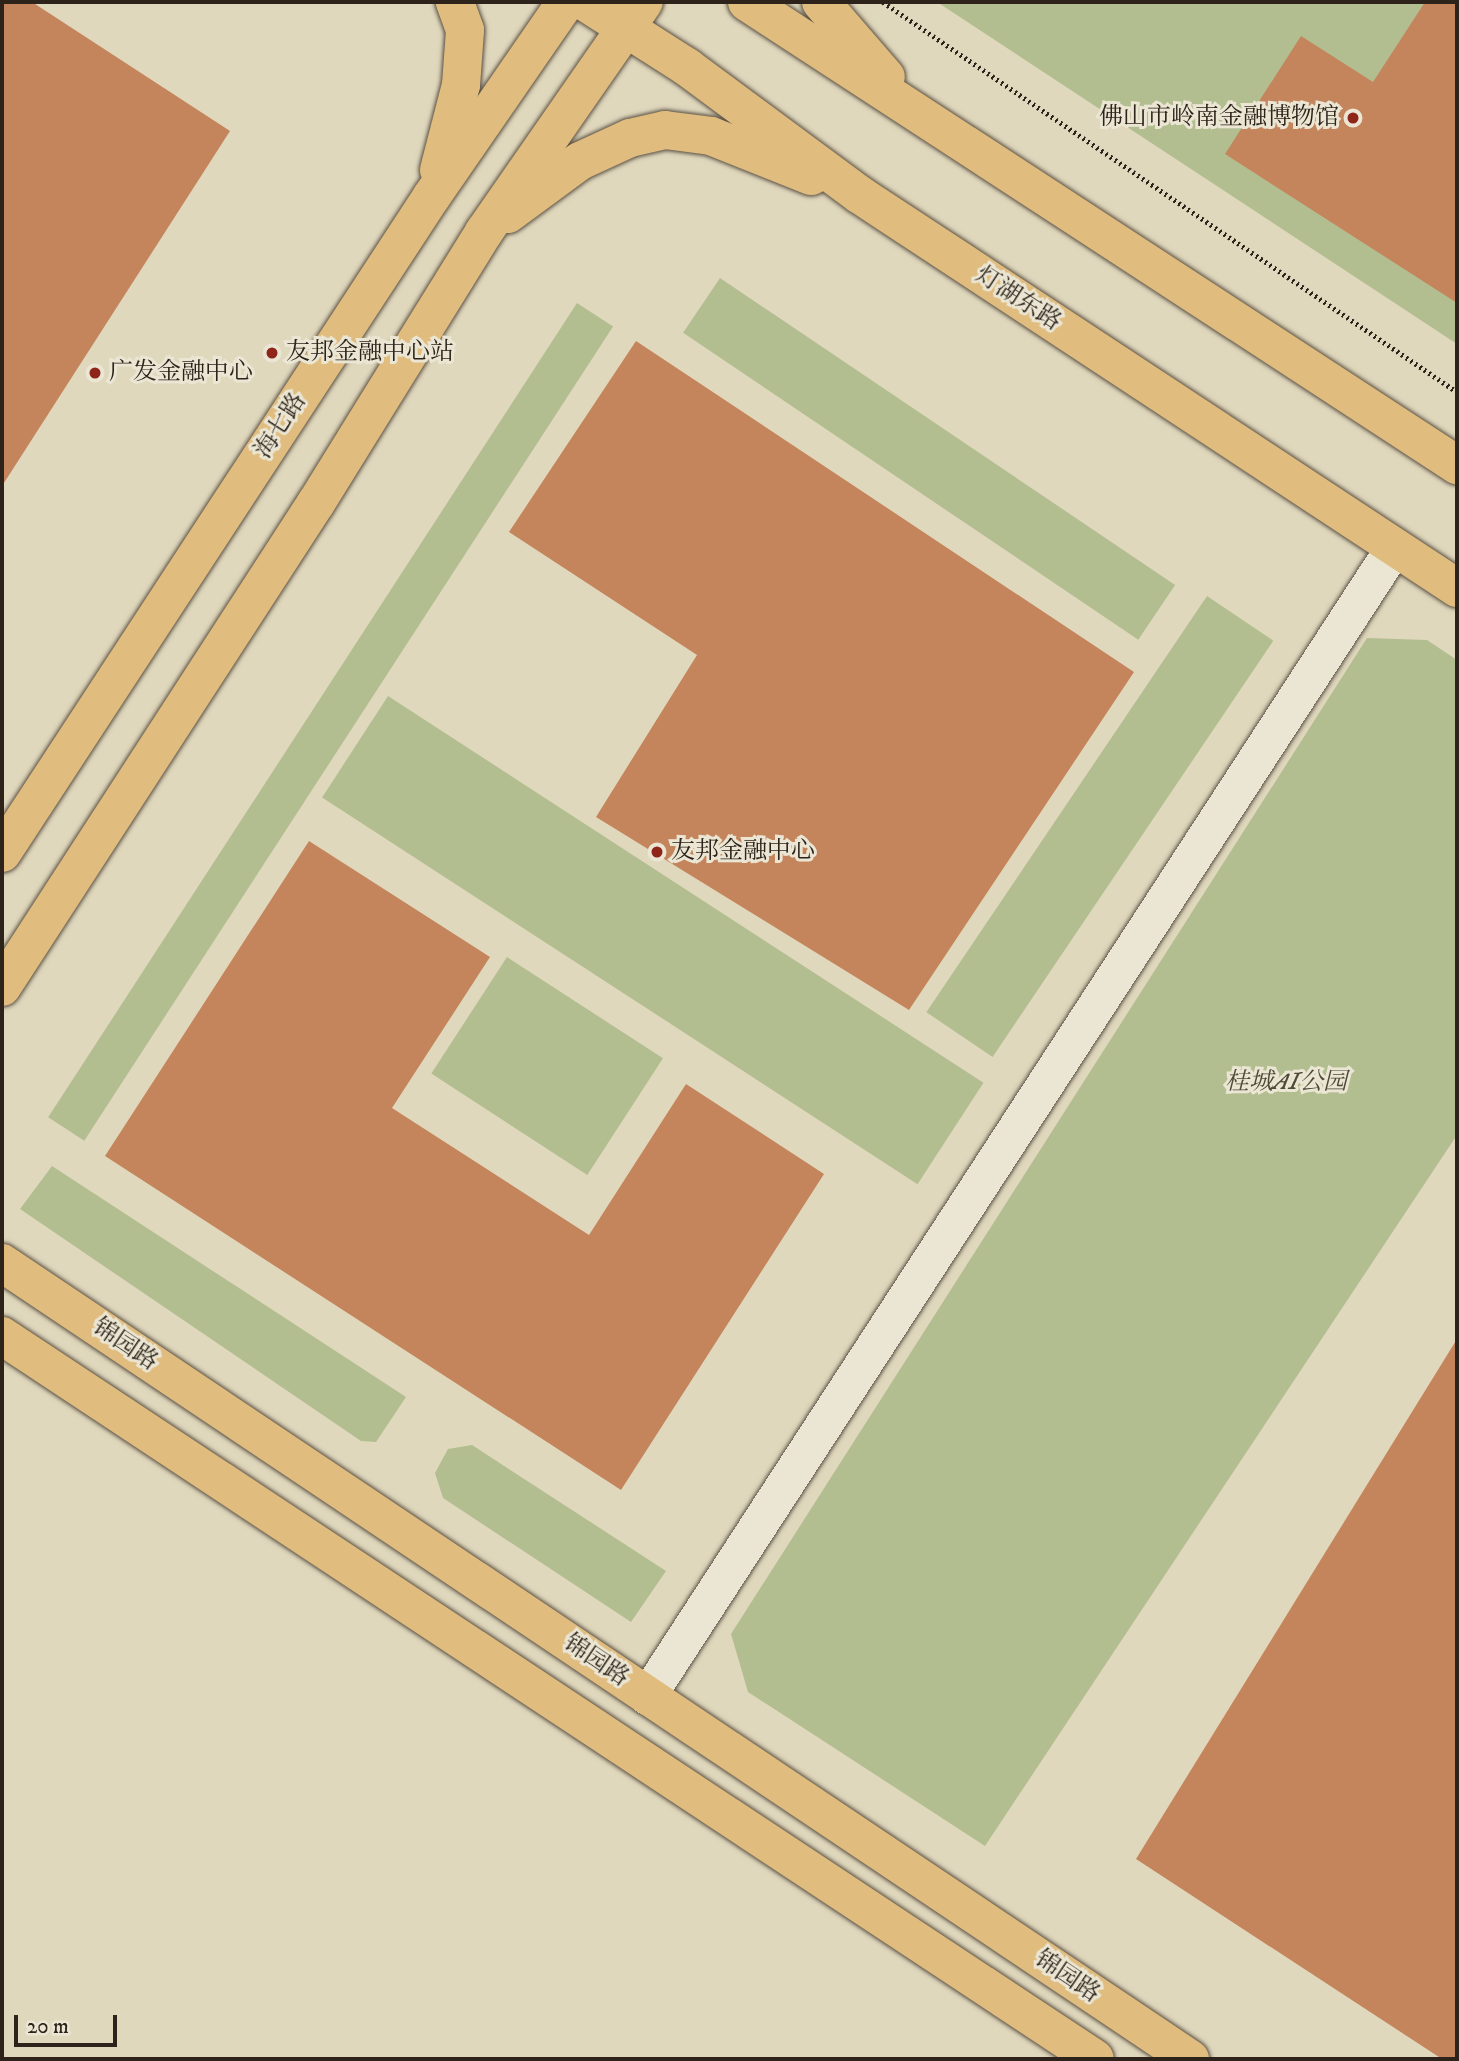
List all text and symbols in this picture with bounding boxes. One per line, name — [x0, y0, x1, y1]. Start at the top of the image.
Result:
place label: 佛山市岭南金融博物馆 — [1099, 104, 1339, 132]
marker: 佛山市岭南金融博物馆 — [1345, 110, 1361, 126]
street label: 灯湖东路 — [970, 261, 1066, 337]
place label: 友邦金融中心站 — [286, 339, 454, 367]
marker: 友邦金融中心站 — [264, 345, 280, 361]
place label: 广发金融中心 — [109, 359, 253, 387]
marker: 广发金融中心 — [87, 365, 103, 381]
street label: 海七路 — [249, 388, 313, 464]
place label: 友邦金融中心 — [671, 838, 815, 866]
marker: 友邦金融中心 — [649, 844, 665, 860]
park label: 桂城AI公园 — [1225, 1069, 1347, 1097]
street label: 锦园路 — [87, 1313, 163, 1377]
street label: 锦园路 — [558, 1629, 634, 1693]
street label: 锦园路 — [1029, 1945, 1105, 2009]
scale bar — [18, 2002, 121, 2046]
text: 20 m — [27, 2014, 69, 2040]

